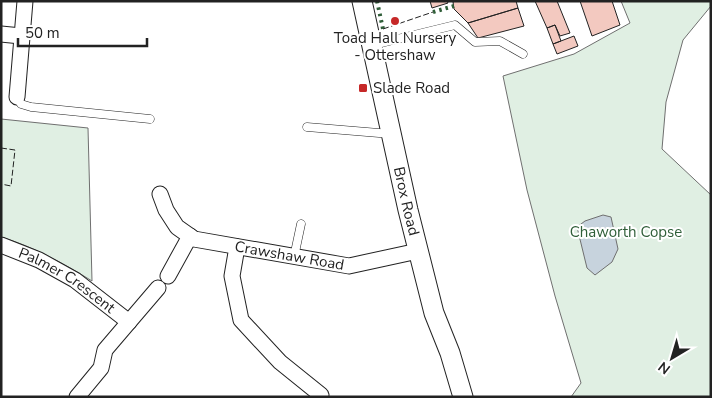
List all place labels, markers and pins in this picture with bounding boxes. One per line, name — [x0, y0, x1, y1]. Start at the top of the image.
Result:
marker: Toad Hall Nursery - Ottershaw — [389, 15, 401, 27]
place label: Toad Hall Nursery - Ottershaw — [334, 28, 456, 65]
place label: Slade Road — [373, 78, 450, 98]
marker: Slade Road — [357, 82, 369, 94]

